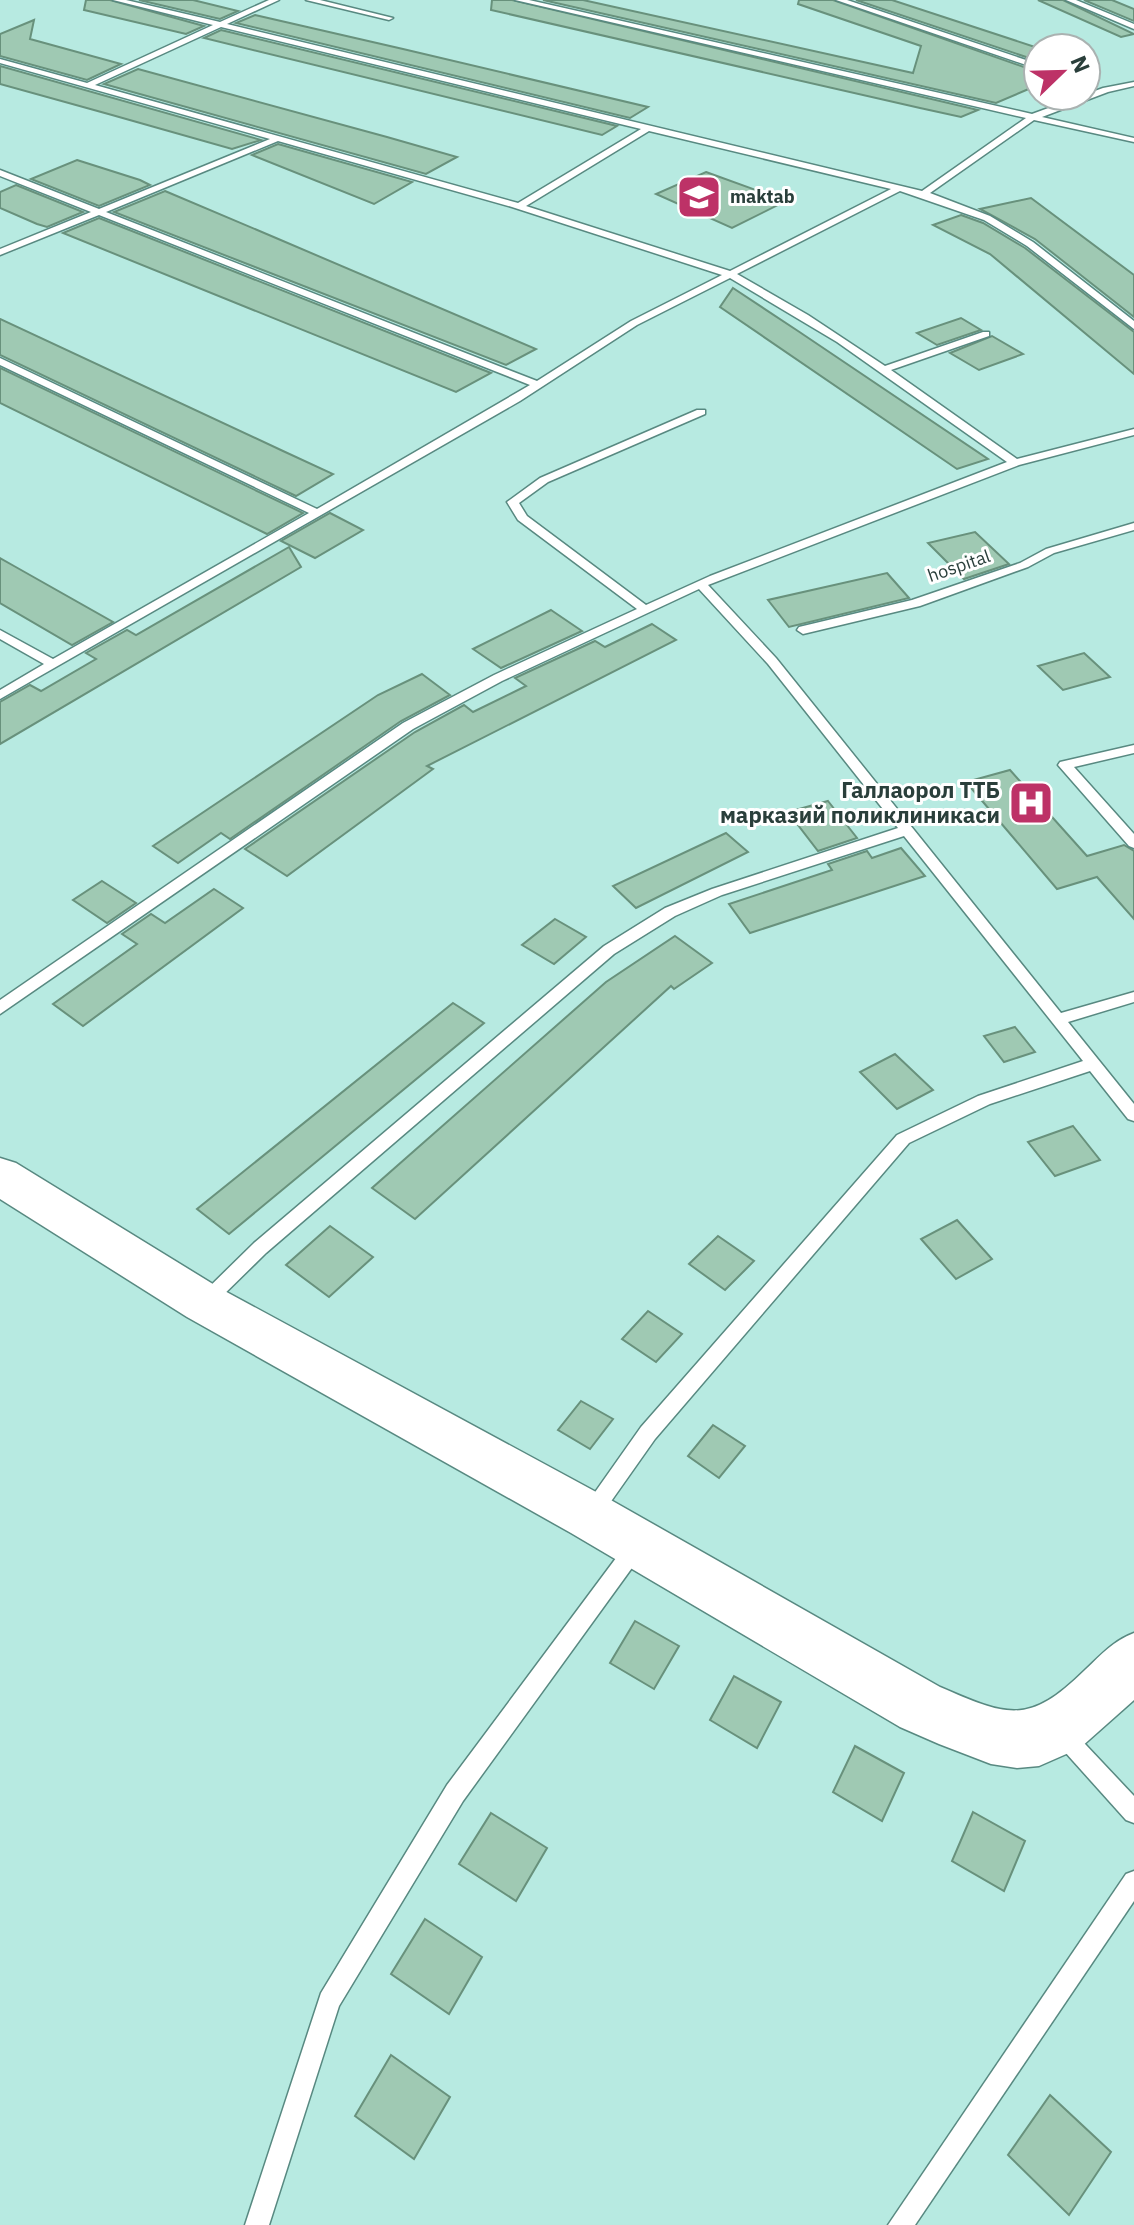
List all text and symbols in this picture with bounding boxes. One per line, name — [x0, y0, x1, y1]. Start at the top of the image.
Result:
north arrow — [1022, 32, 1102, 112]
text: N — [1064, 51, 1097, 77]
school or university icon: maktab — [675, 173, 723, 221]
place label: maktab — [730, 185, 795, 208]
street label: hospital — [924, 544, 993, 587]
place label: Галлаорол ТТБ марказий поликлиникаси — [720, 775, 1000, 829]
hospital icon: Галлаорол ТТБ марказий поликлиникаси — [1007, 779, 1055, 827]

